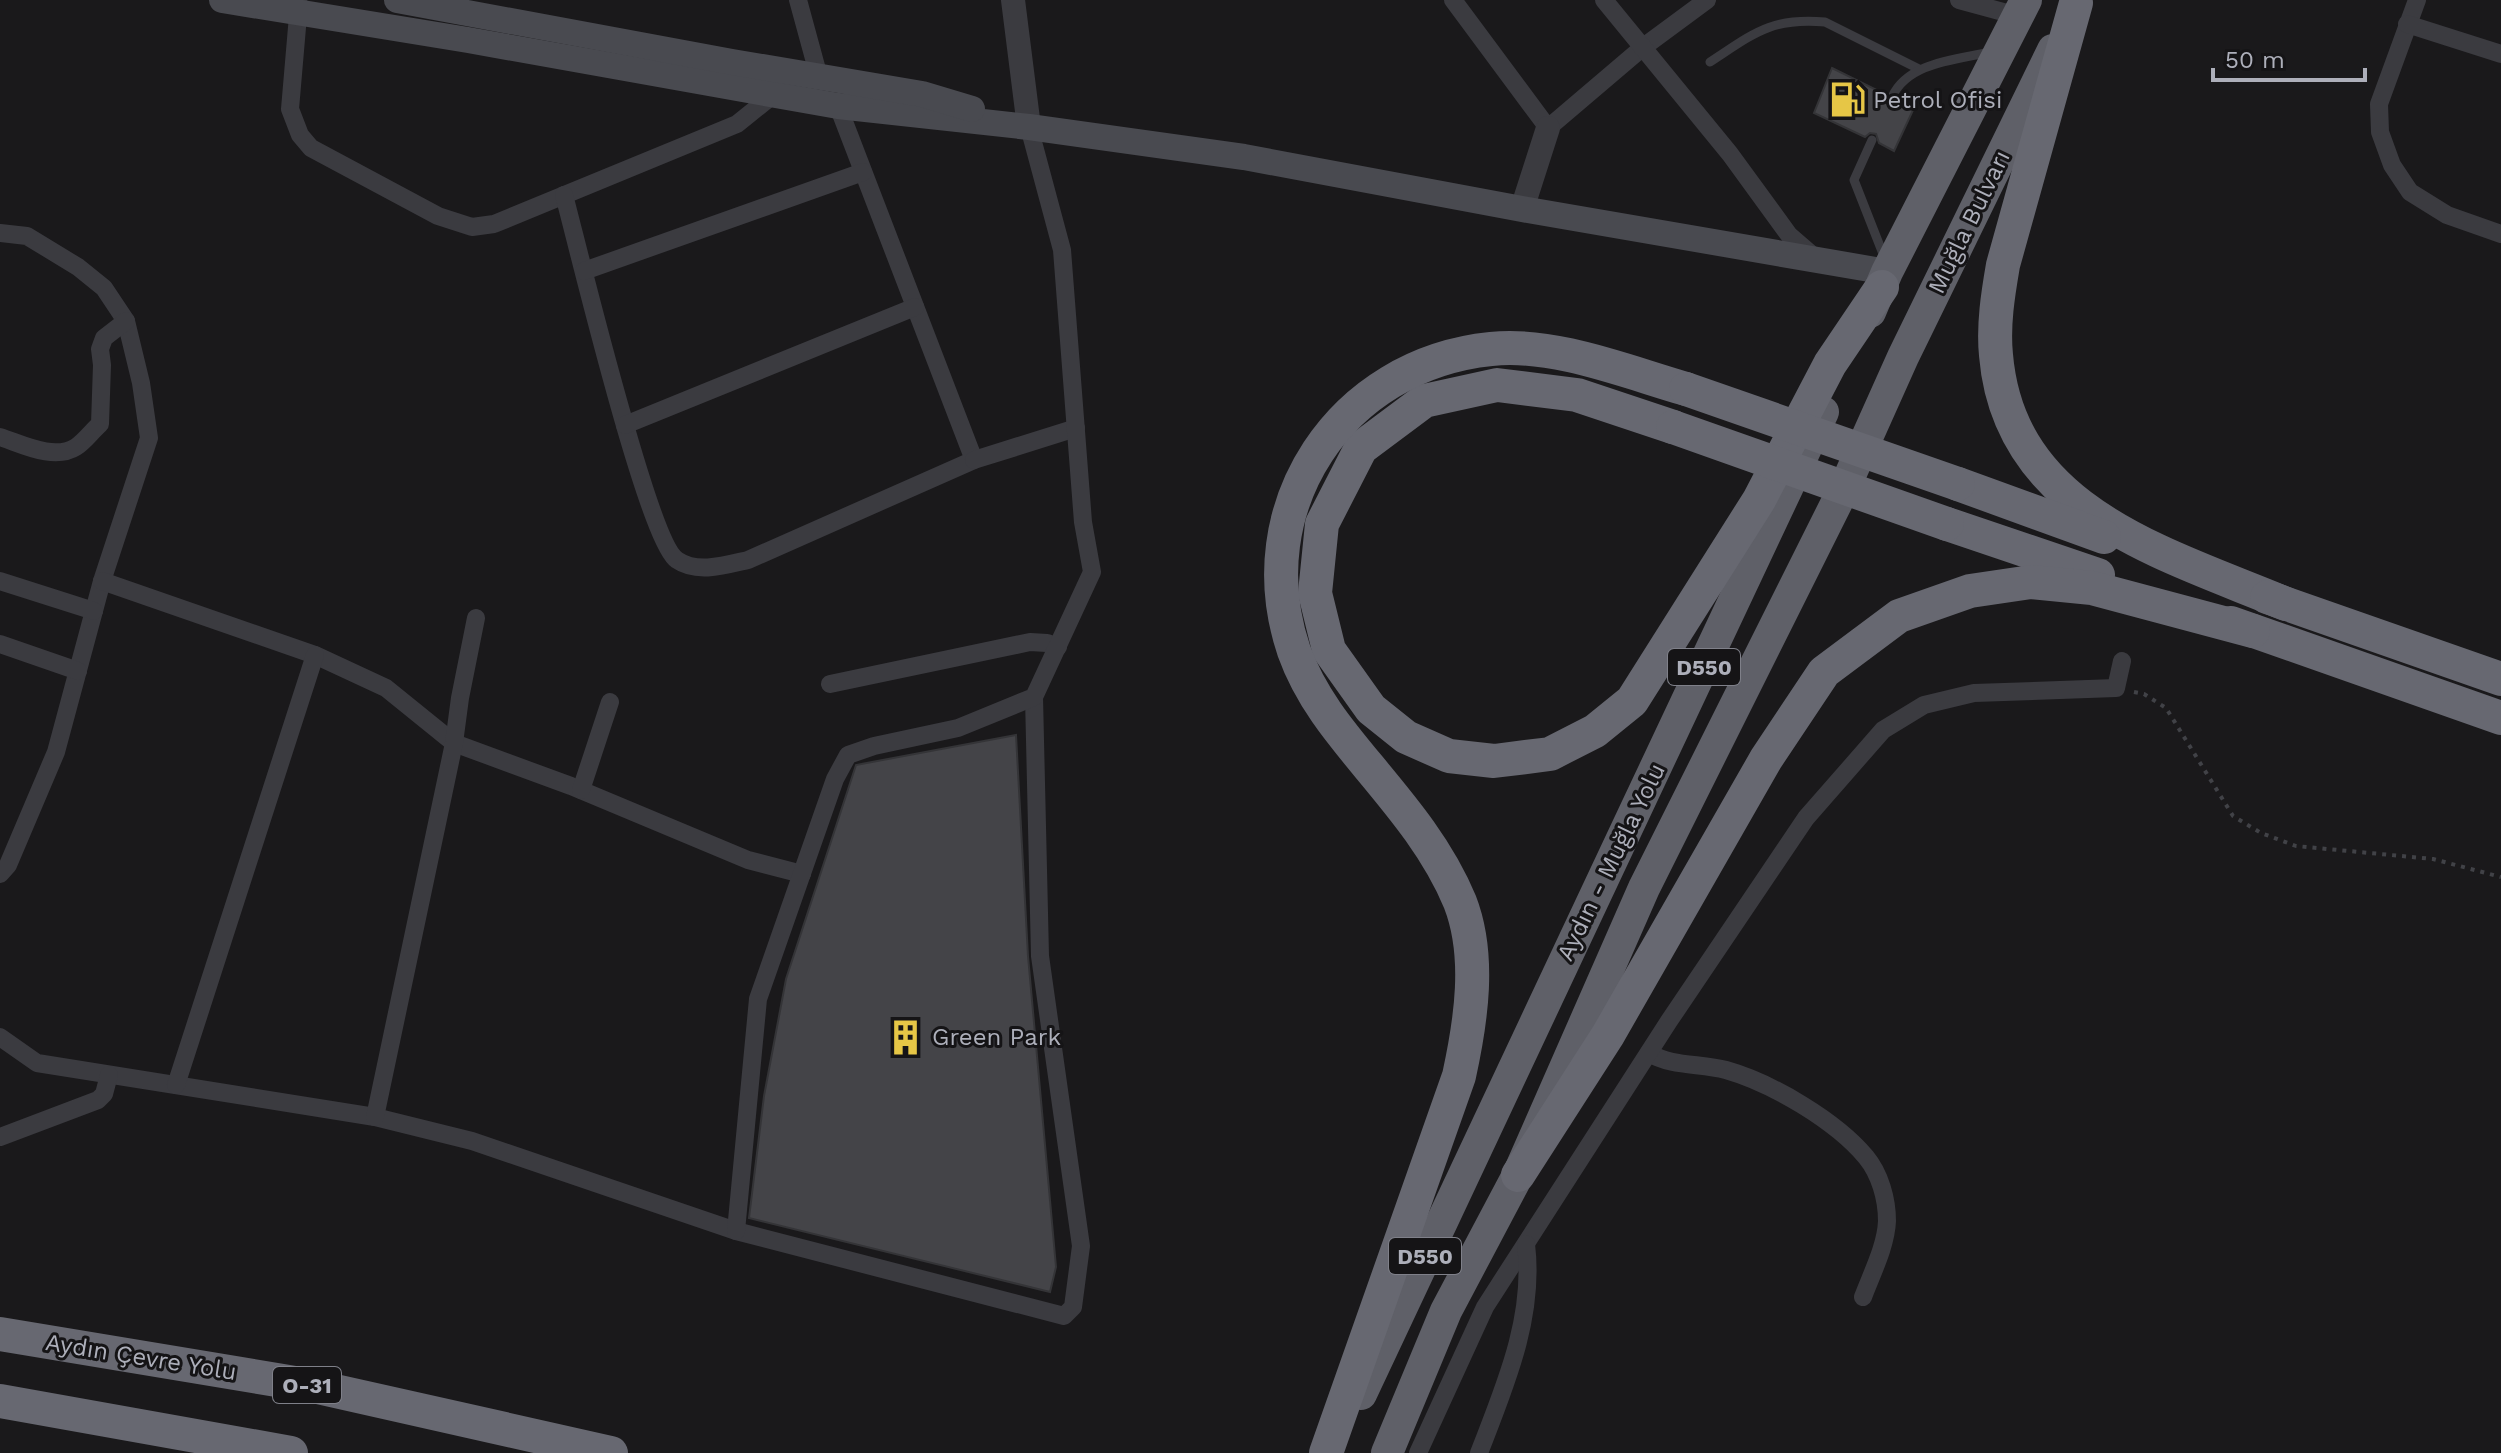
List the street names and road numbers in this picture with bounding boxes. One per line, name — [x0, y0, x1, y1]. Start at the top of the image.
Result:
street label: Muğla Bulvarı — [1922, 146, 2016, 298]
road number: D550 — [1668, 649, 1740, 685]
street label: Aydın - Muğla Yolu — [1551, 759, 1671, 965]
road number: D550 — [1389, 1238, 1461, 1274]
street label: Aydın Çevre Yolu — [44, 1328, 238, 1386]
road number: O-31 — [273, 1367, 341, 1403]

